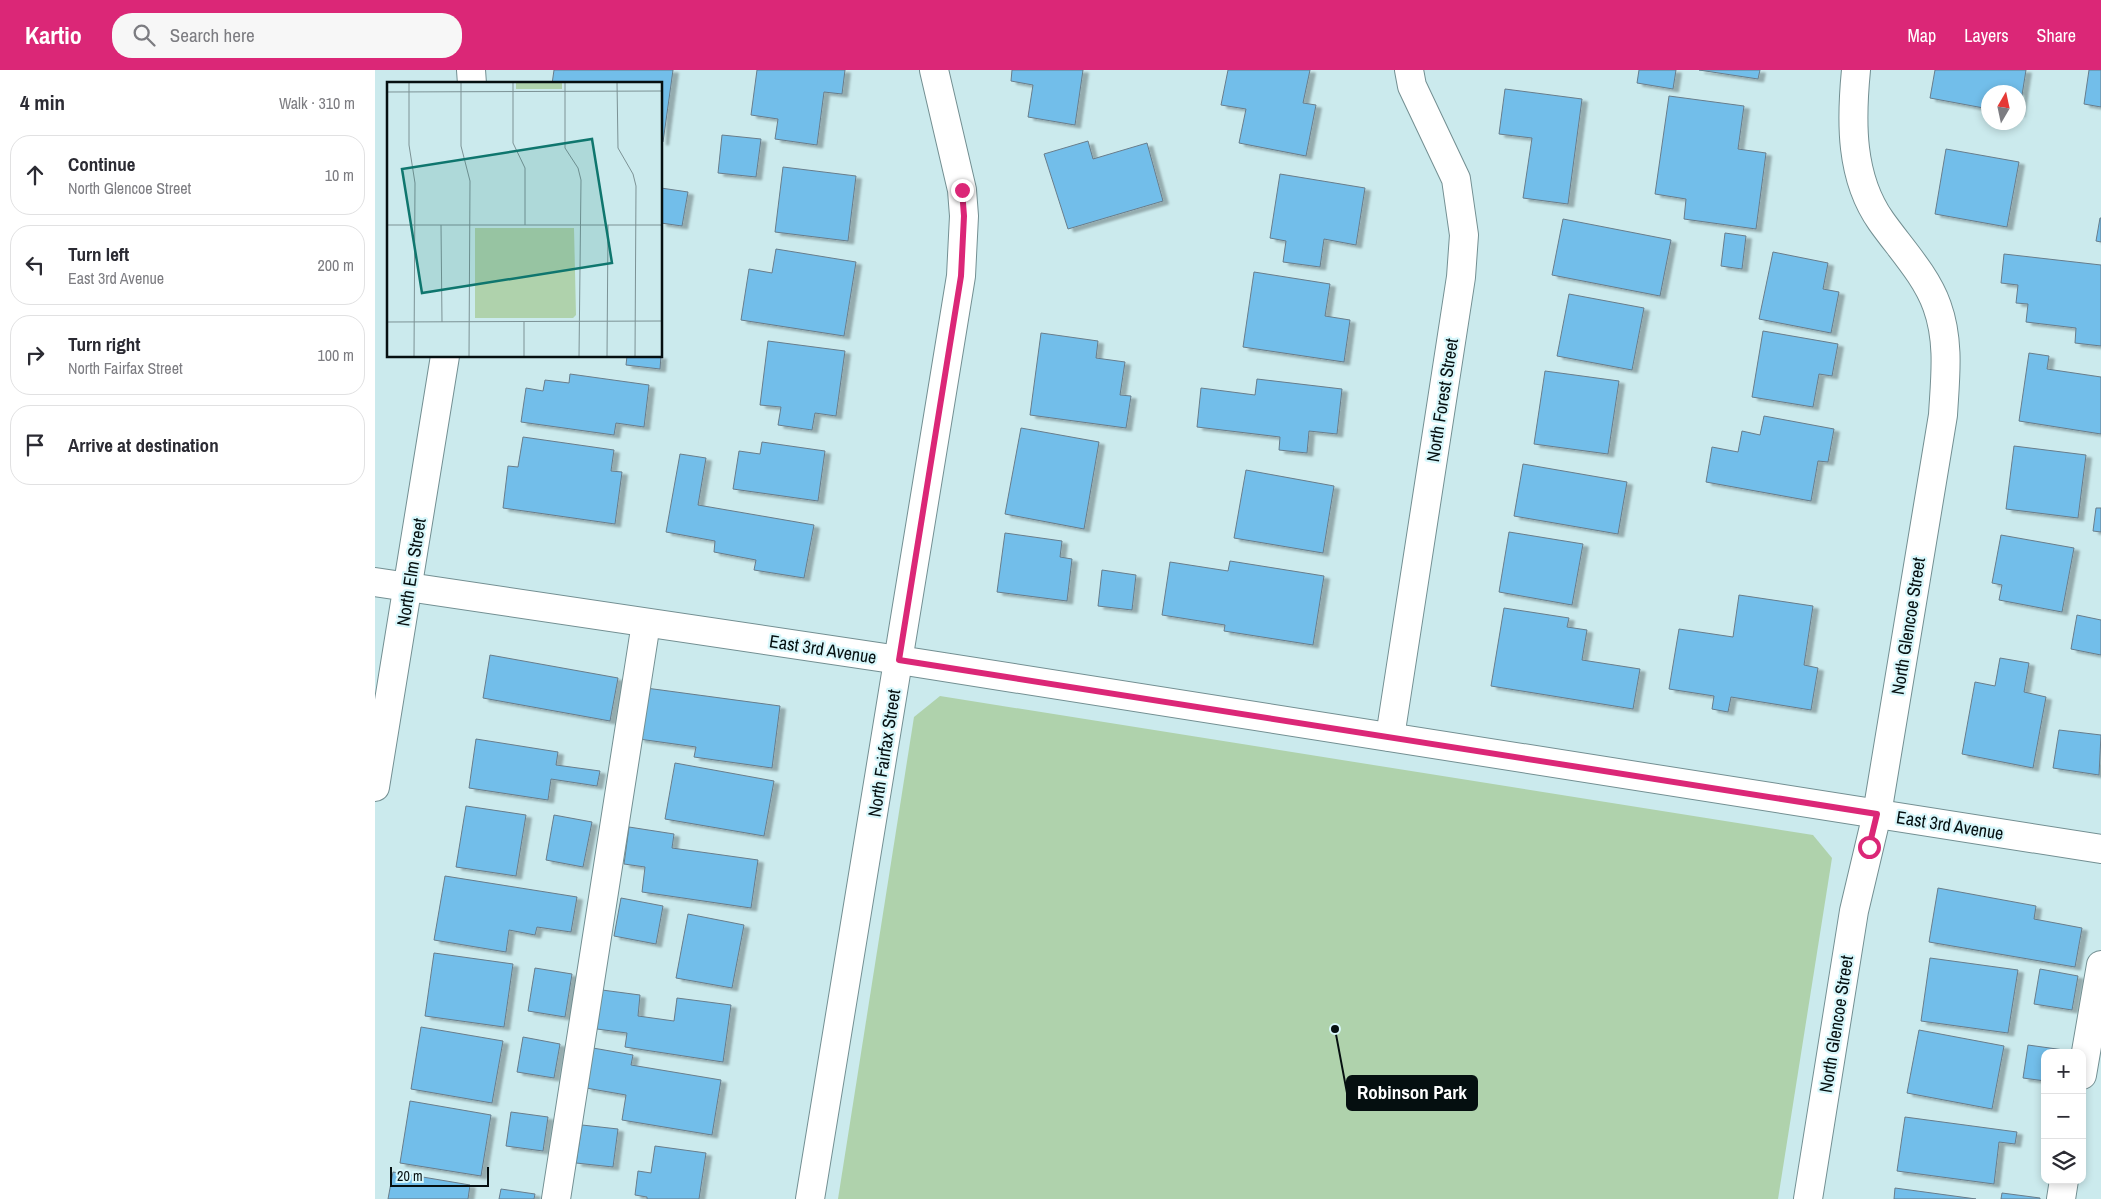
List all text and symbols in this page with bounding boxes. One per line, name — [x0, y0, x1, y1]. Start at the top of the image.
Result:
search box — [112, 13, 462, 58]
text: Kartio — [25, 19, 82, 51]
icon: search — [130, 21, 158, 49]
text: Search here — [170, 22, 255, 48]
text: Map — [1908, 23, 1936, 48]
text: Layers — [1964, 23, 2009, 48]
text: Share — [2037, 23, 2076, 48]
inset map — [387, 82, 663, 358]
north arrow — [1981, 85, 2026, 130]
text: 4 min — [20, 88, 65, 117]
text: Walk · 310 m — [279, 92, 355, 114]
text: Continue — [68, 151, 136, 177]
icon: ahead — [21, 161, 49, 189]
text: 10 m — [325, 164, 354, 186]
text: North Glencoe Street — [68, 177, 191, 199]
route end — [951, 179, 974, 202]
text: Turn left — [68, 241, 129, 267]
icon: left — [21, 251, 49, 279]
text: 200 m — [318, 254, 354, 276]
text: East 3rd Avenue — [68, 267, 164, 289]
text: Turn right — [68, 331, 140, 357]
street label: North Forest Street — [1420, 336, 1464, 464]
icon: right — [21, 341, 49, 369]
text: 100 m — [318, 344, 354, 366]
text: North Fairfax Street — [68, 357, 183, 379]
icon: arrive — [21, 431, 49, 459]
text: Arrive at destination — [68, 432, 219, 458]
street label: North Elm Street — [390, 516, 432, 628]
street label: North Glencoe Street — [1885, 556, 1931, 696]
street label: East 3rd Avenue — [768, 628, 878, 670]
street label: North Fairfax Street — [862, 687, 906, 819]
street label: East 3rd Avenue — [1895, 804, 2005, 846]
route start — [1858, 836, 1881, 859]
street label: North Glencoe Street — [1813, 954, 1859, 1094]
map controls — [2041, 1049, 2086, 1184]
button: + — [2041, 1049, 2086, 1094]
callout: Robinson Park — [1347, 1076, 1477, 1110]
text: Robinson Park — [1357, 1079, 1467, 1105]
button: − — [2041, 1094, 2086, 1139]
button: layers — [2041, 1139, 2086, 1184]
scale bar — [390, 1164, 489, 1187]
text: 20 m — [397, 1167, 423, 1185]

